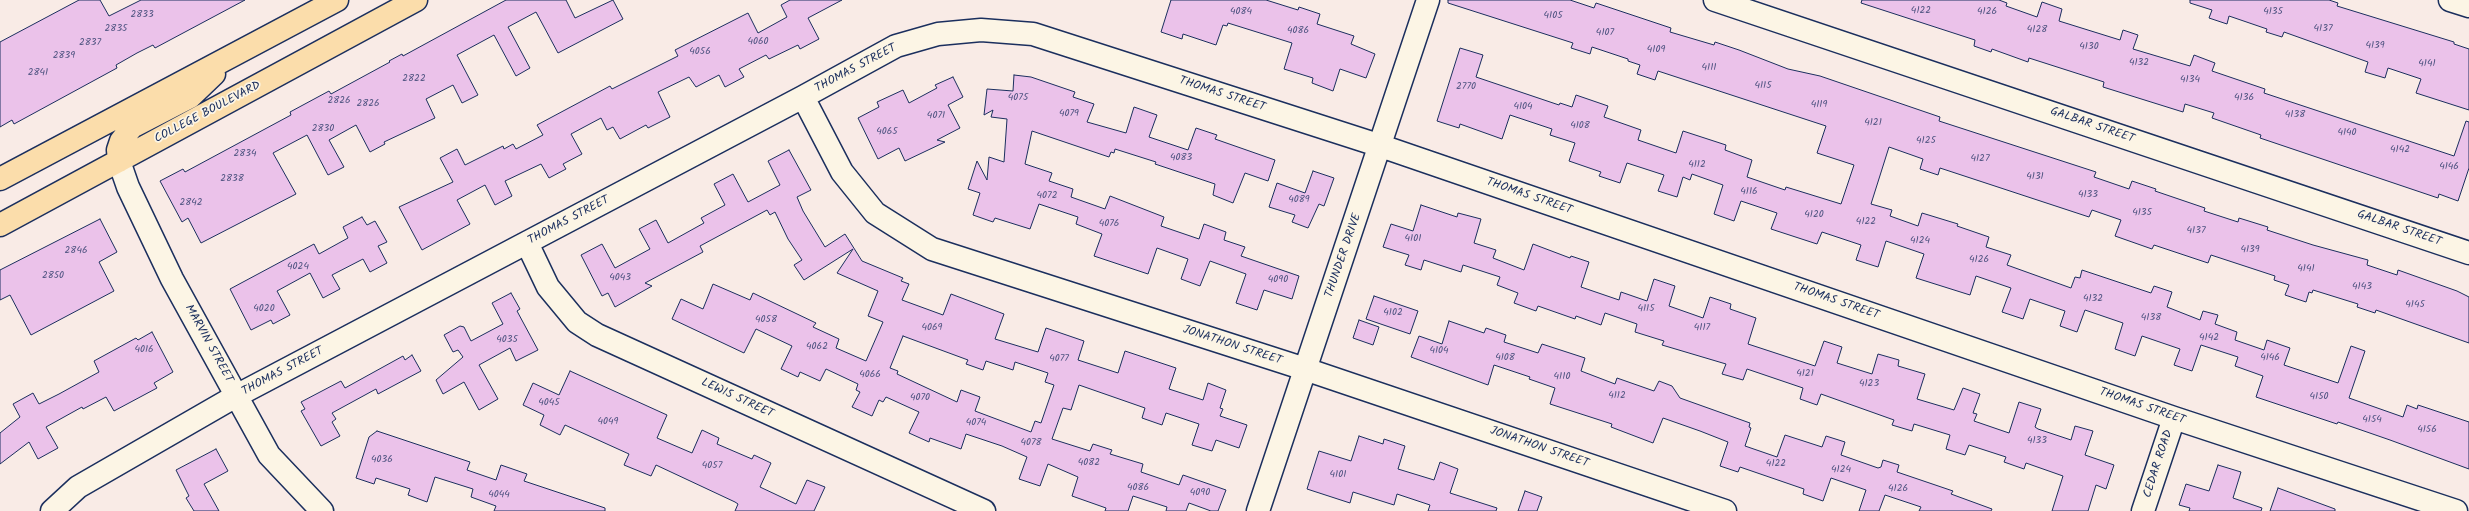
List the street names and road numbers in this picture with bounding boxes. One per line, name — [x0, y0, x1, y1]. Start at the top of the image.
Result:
street label: THOMAS STREET — [813, 42, 899, 96]
street label: THOMAS STREET — [1177, 74, 1267, 116]
street label: COLLEGE BOULEVARD — [153, 79, 263, 147]
street label: GALBAR STREET — [2048, 105, 2136, 147]
street label: THOMAS STREET — [1484, 176, 1574, 218]
street label: THOMAS STREET — [526, 194, 612, 248]
street label: GALBAR STREET — [2355, 208, 2443, 250]
street label: THUNDER DRIVE — [1323, 212, 1365, 300]
street label: THOMAS STREET — [1791, 281, 1881, 323]
street label: MARVIN STREET — [181, 302, 235, 386]
street label: JONATHON STREET — [1181, 323, 1283, 369]
street label: THOMAS STREET — [240, 345, 326, 399]
street label: LEWIS STREET — [699, 376, 775, 422]
street label: THOMAS STREET — [2097, 386, 2187, 428]
street label: JONATHON STREET — [1488, 424, 1590, 472]
street label: CEDAR ROAD — [2141, 428, 2177, 500]

